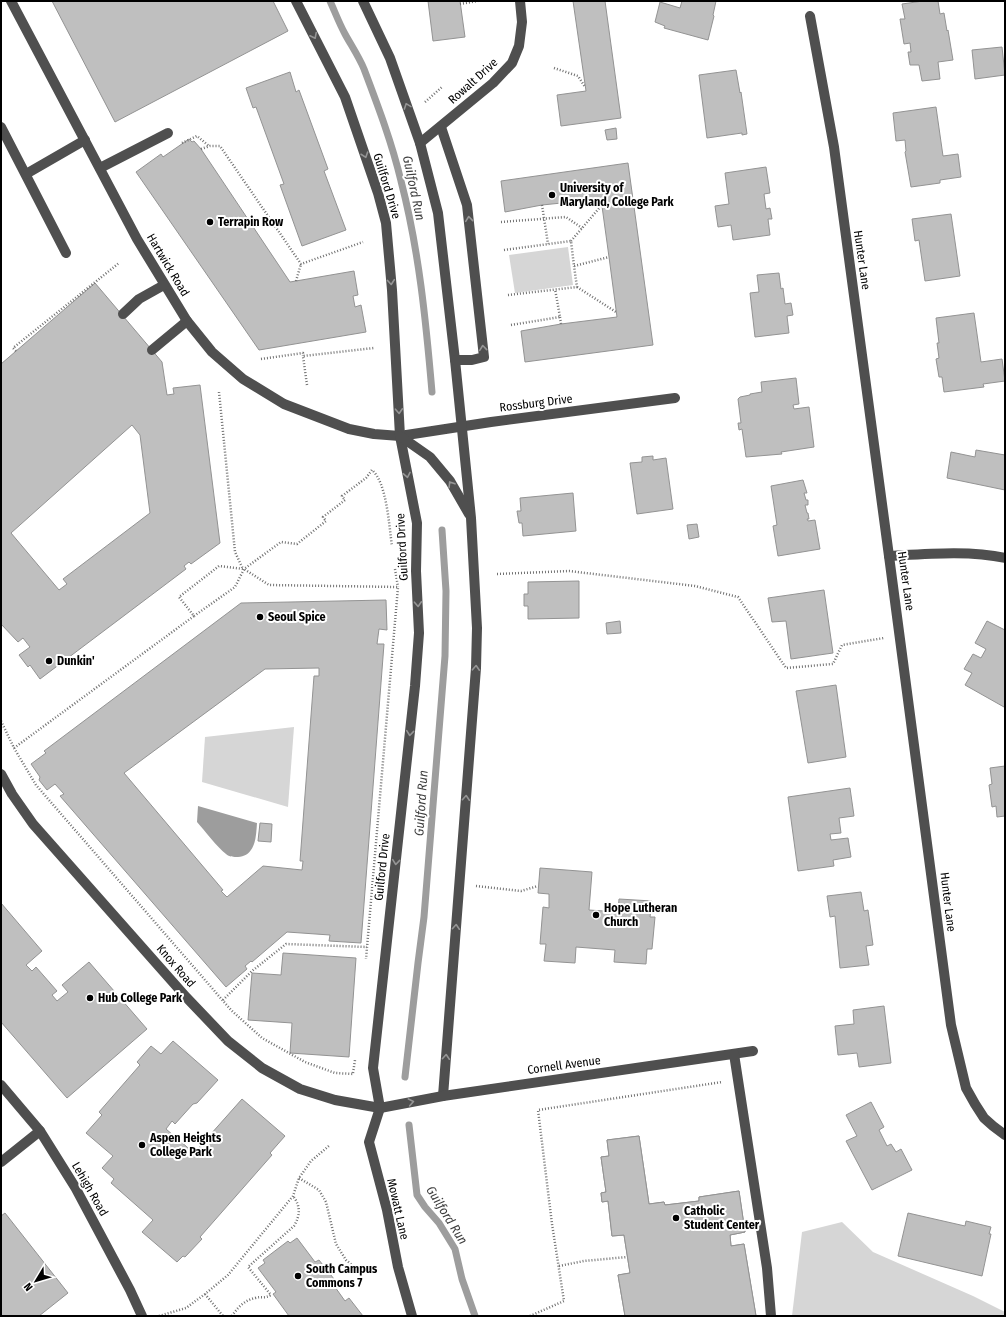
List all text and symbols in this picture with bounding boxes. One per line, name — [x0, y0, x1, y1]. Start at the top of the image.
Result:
one-way arrow — [309, 32, 317, 39]
street label: Rowalt Drive — [445, 55, 501, 107]
one-way arrow — [403, 103, 412, 110]
one-way arrow — [360, 152, 369, 159]
street label: Guilford Drive — [370, 152, 404, 220]
water label: Guilford Run — [400, 154, 428, 222]
place label: University of Maryland, College Park — [560, 181, 675, 209]
marker: University of Maryland, College Park — [547, 190, 557, 200]
place label: Terrapin Row — [218, 215, 284, 229]
one-way arrow — [464, 216, 473, 222]
marker: Terrapin Row — [205, 217, 215, 227]
street label: Hunter Lane — [851, 229, 873, 291]
street label: Hartwick Road — [144, 231, 192, 299]
one-way arrow — [387, 279, 396, 285]
one-way arrow — [479, 345, 488, 351]
street label: Rossburg Drive — [499, 392, 573, 414]
one-way arrow — [394, 408, 403, 414]
one-way arrow — [403, 471, 411, 478]
one-way arrow — [449, 481, 456, 488]
street label: Guilford Drive — [393, 513, 411, 581]
street label: Hunter Lane — [895, 550, 917, 612]
one-way arrow — [414, 601, 422, 607]
place label: Seoul Spice — [268, 610, 326, 624]
marker: Seoul Spice — [255, 612, 265, 622]
place label: Dunkin' — [57, 654, 95, 668]
marker: Dunkin' — [44, 656, 54, 666]
one-way arrow — [471, 665, 480, 671]
one-way arrow — [406, 730, 415, 736]
water label: Guilford Run — [411, 769, 431, 836]
one-way arrow — [461, 795, 470, 801]
street label: Guilford Drive — [371, 833, 393, 901]
one-way arrow — [392, 859, 401, 865]
street label: Hunter Lane — [937, 871, 959, 933]
place label: Hope Lutheran Church — [604, 901, 677, 929]
marker: Hope Lutheran Church — [591, 910, 601, 920]
one-way arrow — [452, 924, 461, 930]
street label: Knox Road — [154, 942, 198, 990]
place label: Hub College Park — [98, 991, 183, 1005]
marker: Hub College Park — [85, 993, 95, 1003]
street label: Cornell Avenue — [526, 1053, 602, 1077]
one-way arrow — [442, 1054, 451, 1060]
one-way arrow — [408, 1098, 415, 1107]
place label: Aspen Heights College Park — [149, 1131, 222, 1159]
marker: Aspen Heights College Park — [137, 1140, 147, 1150]
street label: Lehigh Road — [69, 1160, 111, 1218]
street label: Mowatt Lane — [384, 1177, 412, 1241]
water label: Guilford Run — [423, 1183, 471, 1247]
place label: Catholic Student Center — [684, 1204, 760, 1232]
marker: Catholic Student Center — [671, 1213, 681, 1223]
north arrow — [16, 1261, 56, 1301]
place label: South Campus Commons 7 — [306, 1262, 378, 1290]
marker: South Campus Commons 7 — [293, 1271, 303, 1281]
text: N — [21, 1280, 36, 1293]

